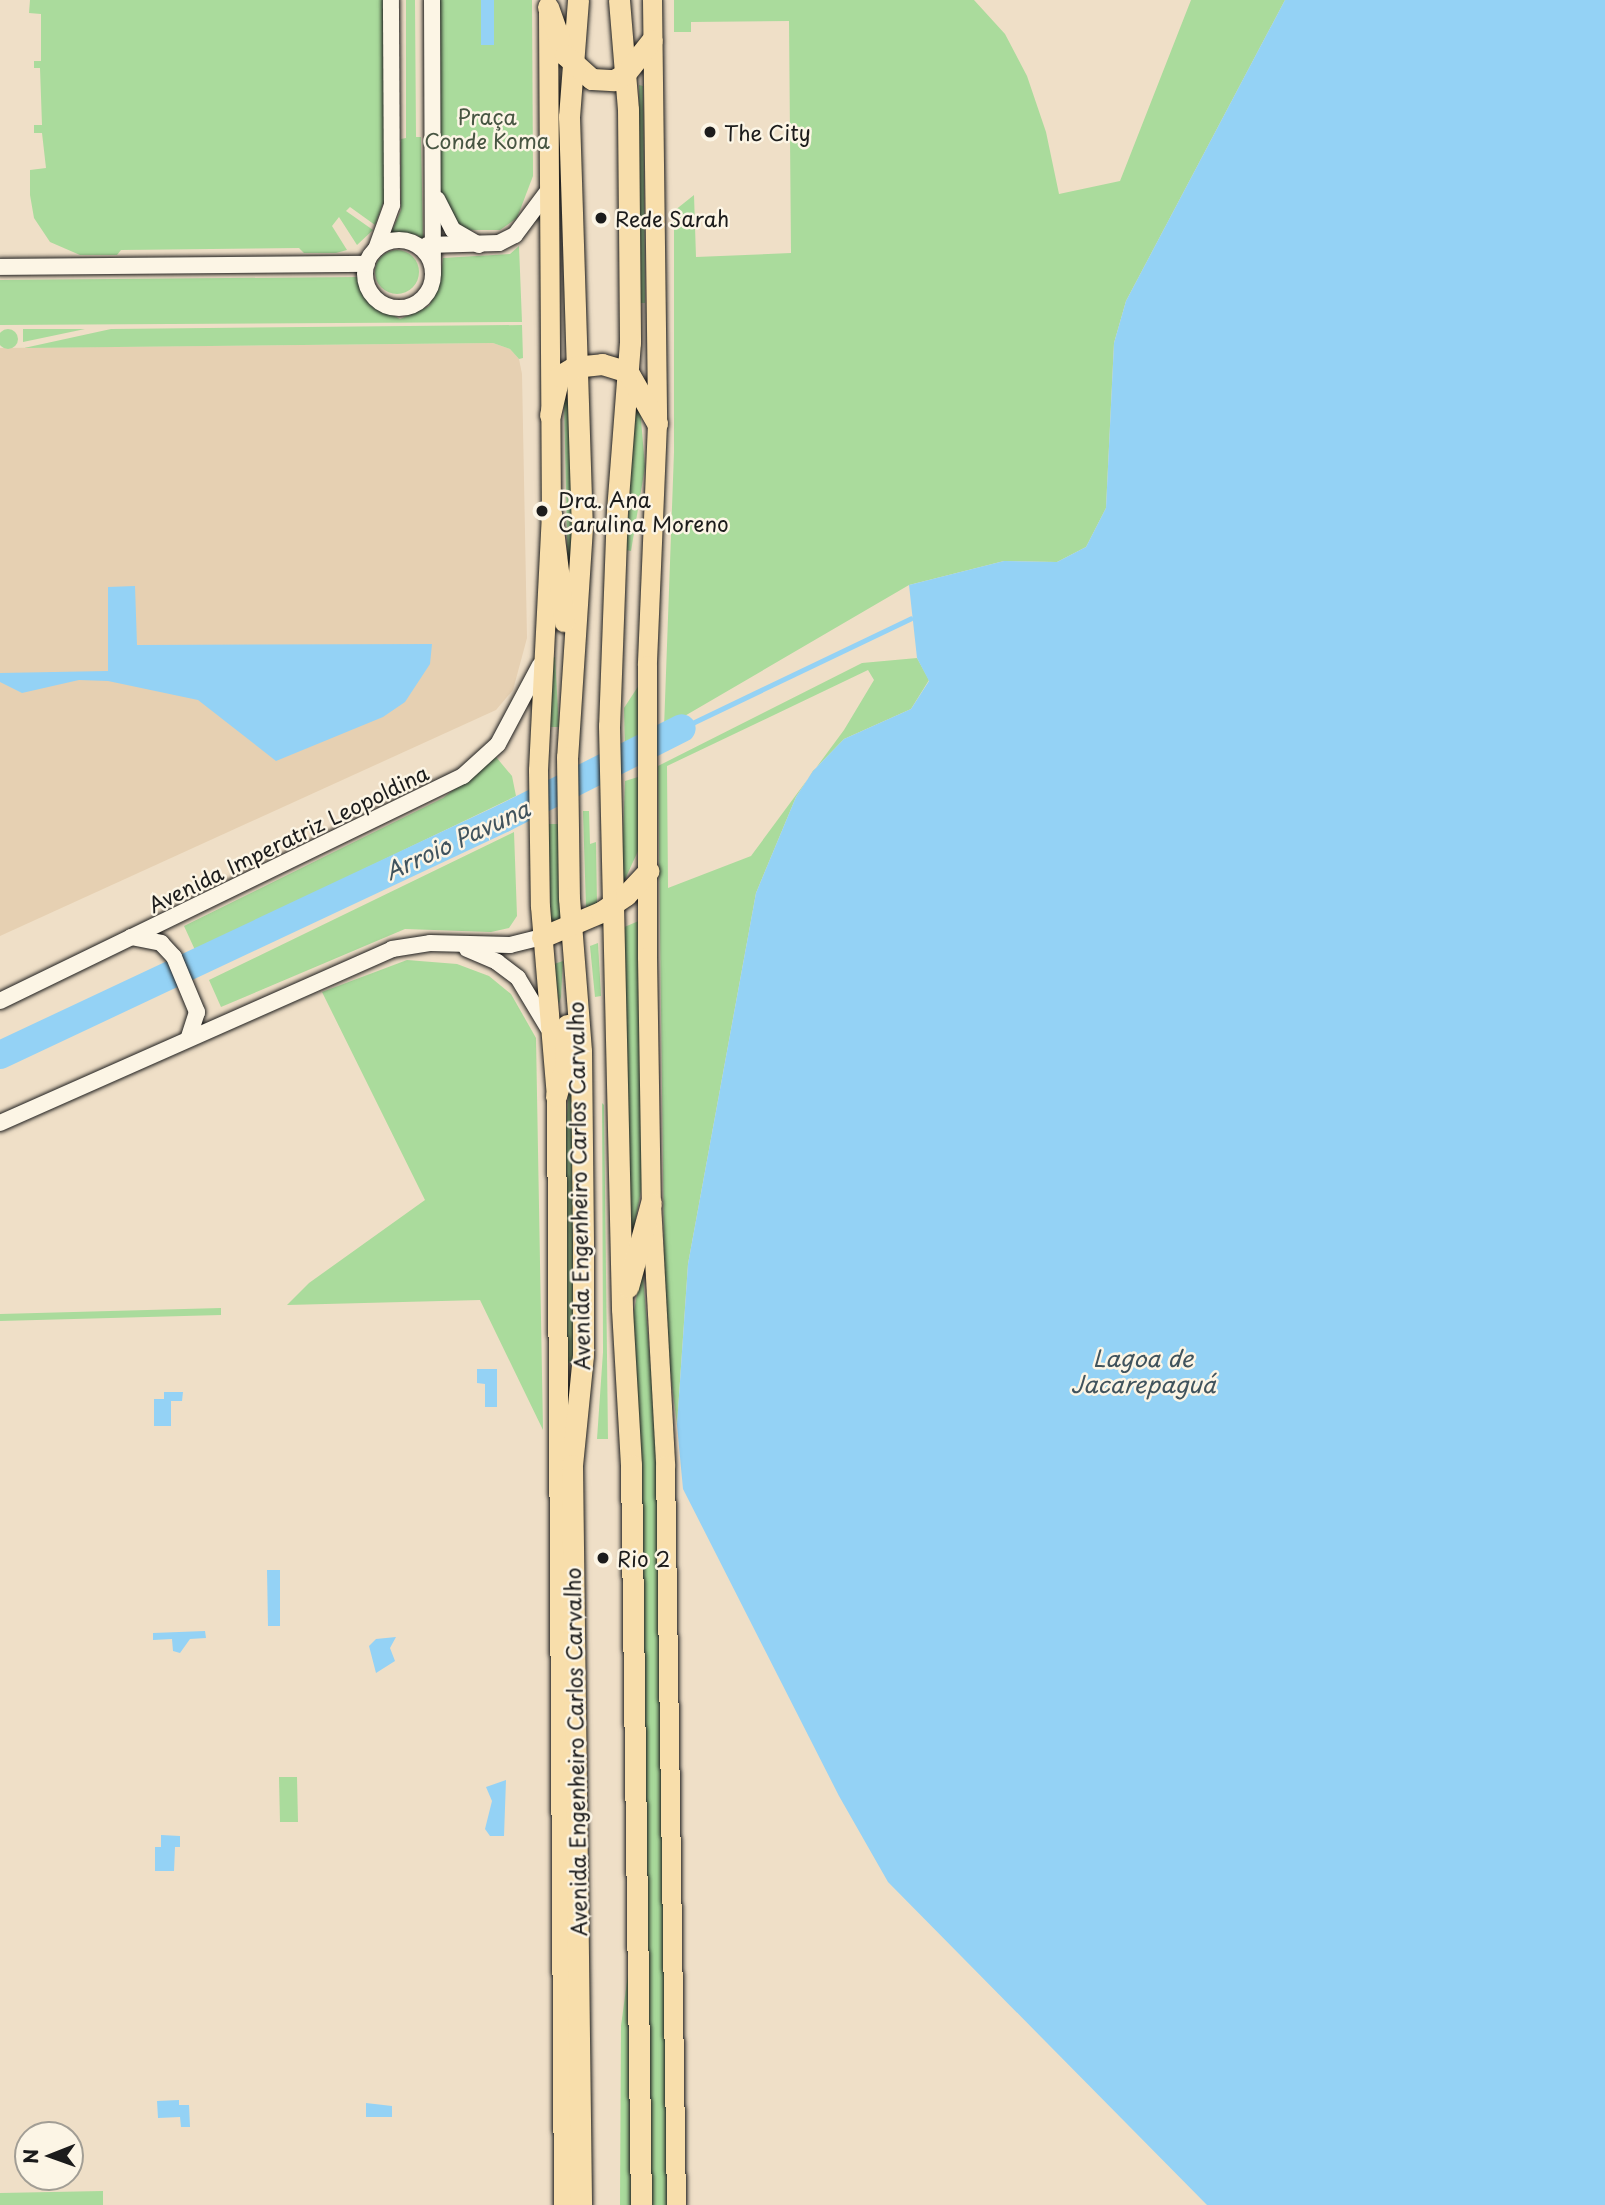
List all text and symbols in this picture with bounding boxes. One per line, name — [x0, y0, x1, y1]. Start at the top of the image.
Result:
park label: Praça Conde Koma — [424, 103, 550, 153]
place label: The City — [724, 119, 811, 145]
marker: The City — [702, 124, 718, 140]
place label: Rede Sarah — [615, 205, 730, 231]
marker: Rede Sarah — [593, 210, 609, 226]
place label: Dra. Ana Carulina Moreno — [558, 486, 728, 536]
marker: Dra. Ana Carulina Moreno — [532, 501, 552, 521]
street label: Avenida Imperatriz Leopoldina — [144, 759, 432, 917]
water label: Arroio Pavuna — [381, 795, 533, 885]
street label: Avenida Engenheiro Carlos Carvalho — [562, 1002, 594, 1370]
water label: Lagoa de Jacarepaguá — [1070, 1344, 1216, 1398]
place label: Rio 2 — [617, 1545, 671, 1571]
marker: Rio 2 — [595, 1550, 611, 1566]
street label: Avenida Engenheiro Carlos Carvalho — [559, 1568, 591, 1936]
north arrow — [14, 2121, 84, 2191]
text: N — [16, 2149, 44, 2164]

